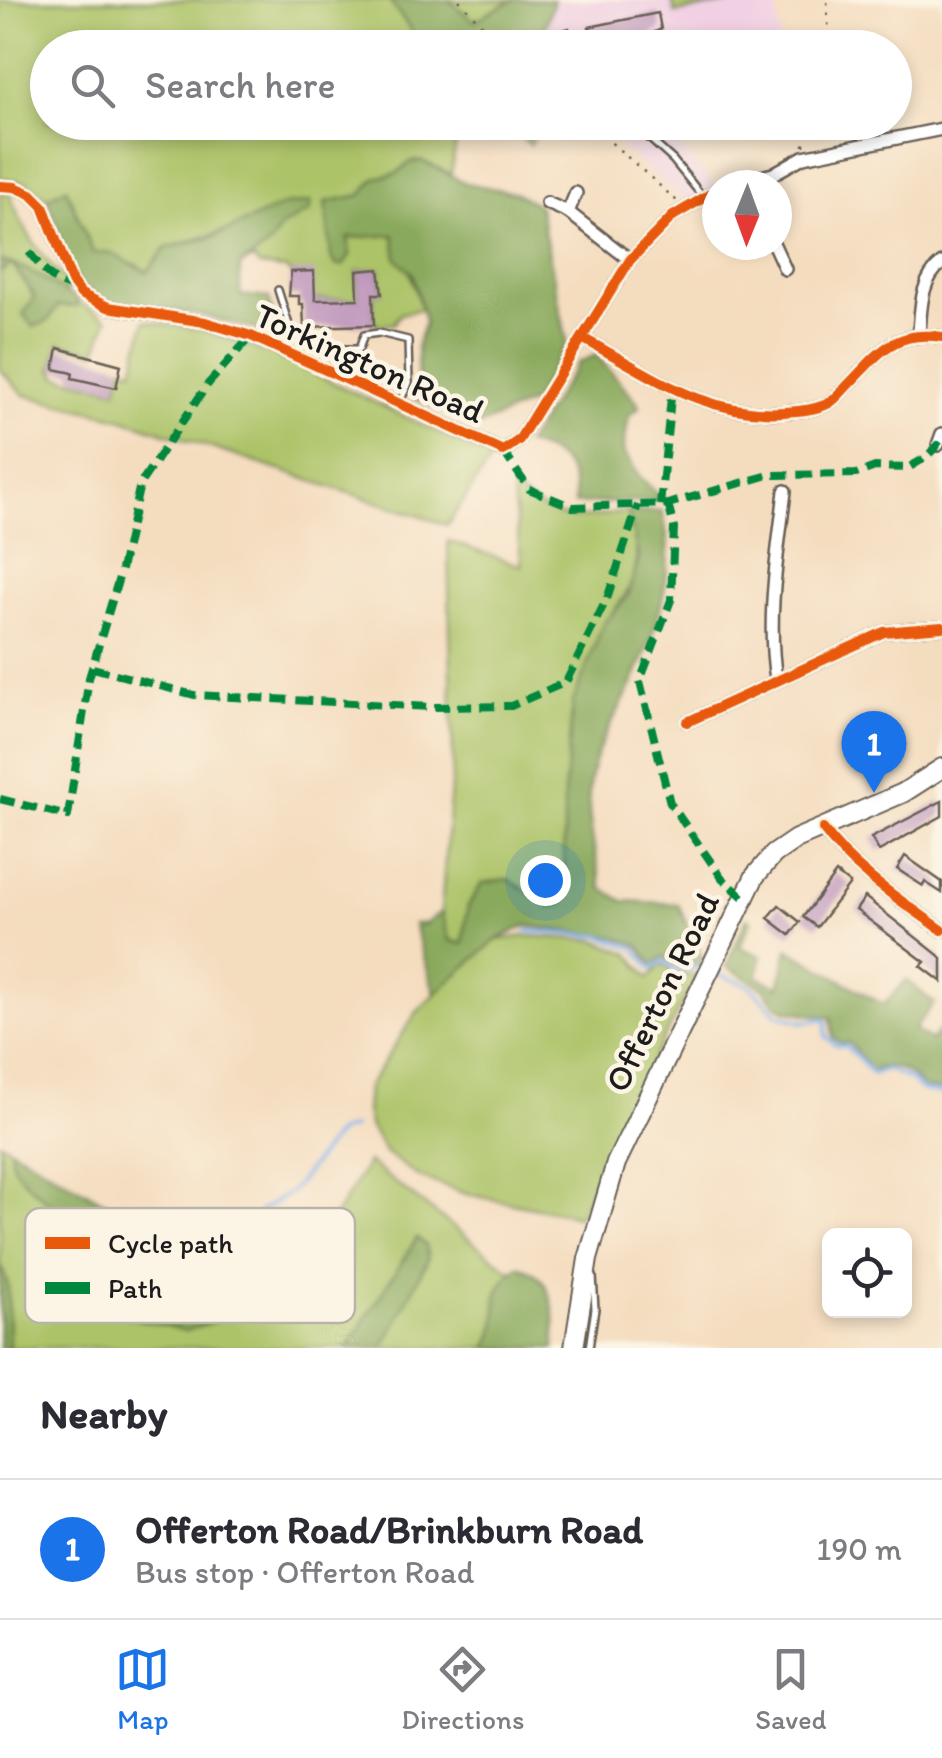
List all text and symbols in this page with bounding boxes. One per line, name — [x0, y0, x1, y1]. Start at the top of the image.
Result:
search box — [30, 30, 912, 140]
icon: search — [65, 58, 120, 113]
text: Search here — [145, 62, 336, 108]
north arrow — [702, 170, 792, 260]
street label: Torkington Road — [249, 294, 491, 432]
pin: 1 — [842, 710, 906, 793]
your location — [520, 855, 571, 906]
street label: Offerton Road — [596, 885, 728, 1099]
legend — [25, 1208, 355, 1323]
text: Cycle path — [108, 1226, 233, 1260]
map controls — [822, 1228, 912, 1318]
button: locate — [822, 1228, 912, 1318]
text: Path — [108, 1271, 162, 1305]
text: Nearby — [40, 1388, 167, 1439]
text: Offerton Road/Brinkburn Road — [135, 1507, 643, 1553]
text: 1 — [65, 1530, 80, 1568]
text: 190 m — [817, 1530, 902, 1568]
text: Bus stop · Offerton Road — [135, 1553, 474, 1591]
tab: Map — [115, 1642, 170, 1736]
tab: Directions — [401, 1642, 524, 1736]
tab: Saved — [755, 1642, 827, 1736]

